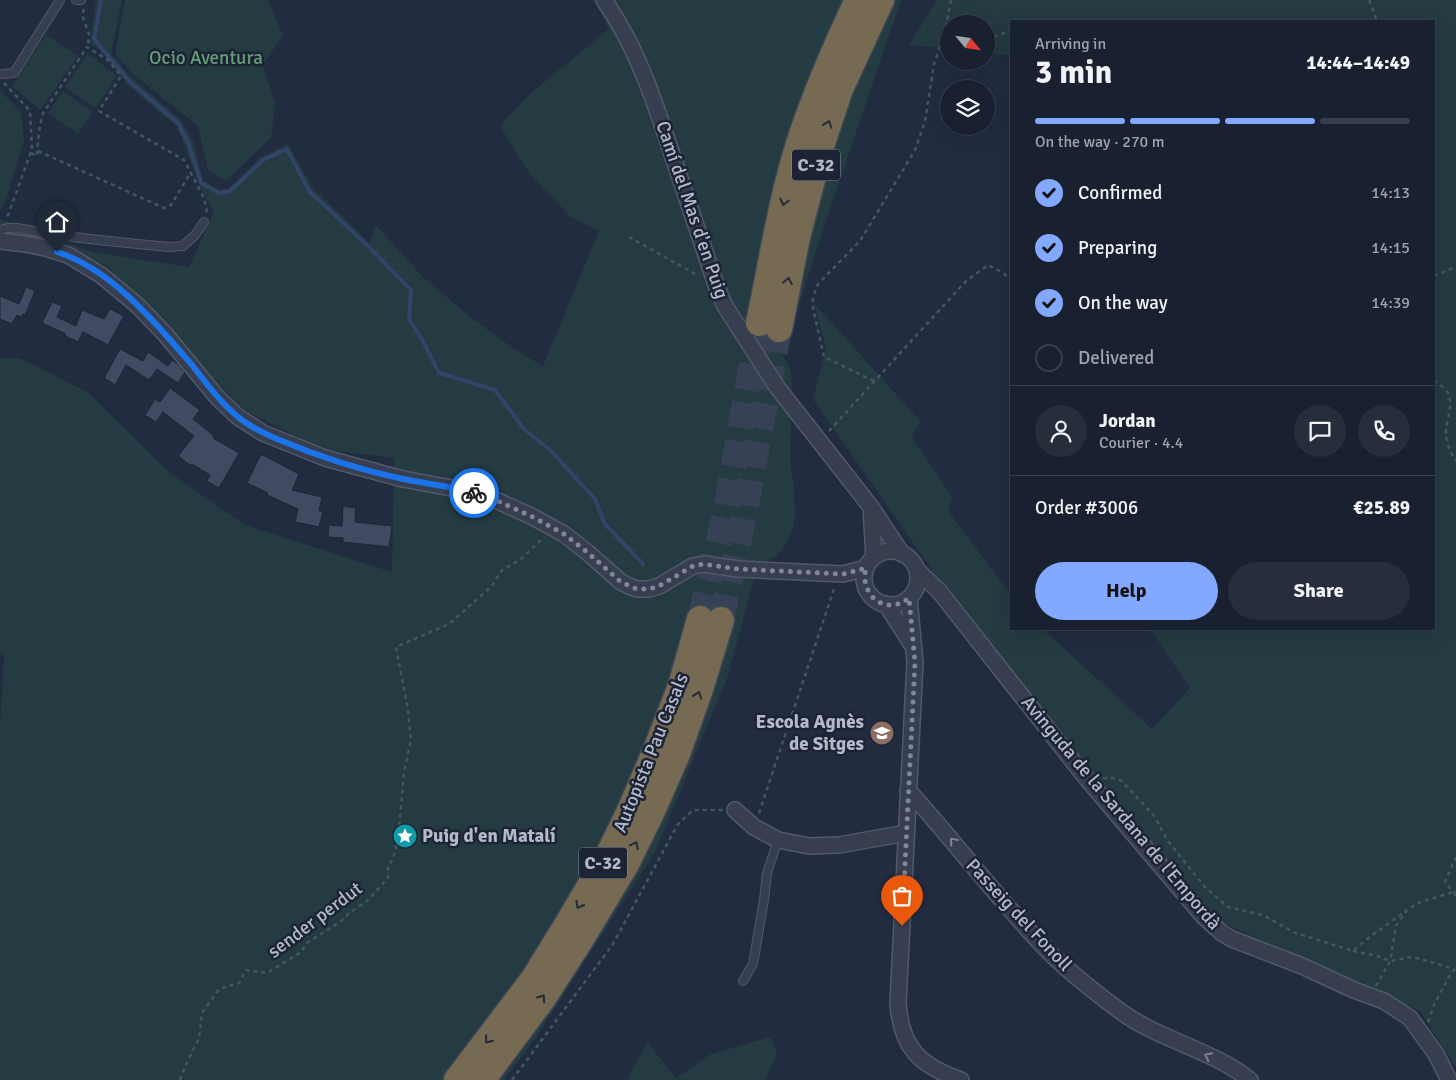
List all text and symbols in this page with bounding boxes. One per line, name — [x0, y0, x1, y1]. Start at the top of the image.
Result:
north arrow — [940, 15, 995, 70]
map controls — [940, 15, 995, 135]
text: Arriving in — [1035, 34, 1106, 54]
park label: Ocio Aventura — [149, 46, 263, 70]
text: 14:44–14:49 — [1306, 51, 1410, 75]
text: 3 min — [1035, 53, 1112, 92]
button: layers — [940, 80, 995, 135]
street label: Camí del Mas d'en Puig — [650, 118, 734, 302]
one-way arrow — [823, 120, 833, 129]
text: On the way · 270 m — [1035, 132, 1165, 152]
road number: C-32 — [792, 150, 840, 180]
icon: check — [1035, 179, 1063, 207]
text: Confirmed — [1078, 181, 1162, 205]
text: 14:13 — [1371, 183, 1410, 203]
one-way arrow — [779, 197, 790, 206]
pin — [36, 201, 78, 252]
icon: home — [43, 208, 71, 236]
icon: check — [1035, 234, 1063, 262]
text: Preparing — [1078, 236, 1157, 260]
text: 14:15 — [1371, 238, 1410, 258]
one-way arrow — [783, 277, 793, 286]
icon: check — [1035, 289, 1063, 317]
text: On the way — [1078, 291, 1168, 315]
text: 14:39 — [1371, 293, 1410, 313]
text: Delivered — [1078, 346, 1154, 370]
button: person — [1035, 405, 1087, 457]
button: chat — [1294, 405, 1346, 457]
button: phone — [1358, 405, 1410, 457]
text: Jordan — [1099, 409, 1156, 433]
text: Courier · 4.4 — [1099, 433, 1183, 453]
courier — [449, 468, 499, 518]
icon: bike — [460, 479, 488, 507]
text: Order #3006 — [1035, 496, 1138, 520]
text: €25.89 — [1353, 496, 1410, 520]
button: Help — [1035, 562, 1218, 620]
button: Share — [1228, 562, 1410, 620]
street label: Autopista Pau Casals — [608, 670, 694, 836]
one-way arrow — [692, 691, 702, 700]
street label: Avinguda de la Sardana de l'Empordà — [1016, 691, 1226, 935]
place label: Escola Agnès de Sitges — [756, 710, 864, 756]
school or university icon: Escola Agnès de Sitges — [869, 720, 895, 746]
place icon: Puig d'en Matalí — [392, 823, 418, 849]
place label: Puig d'en Matalí — [422, 824, 556, 848]
one-way arrow — [950, 838, 959, 847]
one-way arrow — [629, 841, 639, 850]
road number: C-32 — [579, 848, 627, 878]
street label: Passeig del Fonoll — [961, 854, 1077, 976]
pin — [881, 875, 923, 926]
street label: sender perdut — [263, 876, 367, 963]
icon: bag — [888, 882, 916, 910]
one-way arrow — [575, 900, 585, 909]
one-way arrow — [536, 995, 545, 1004]
one-way arrow — [485, 1034, 494, 1044]
one-way arrow — [1204, 1052, 1213, 1062]

